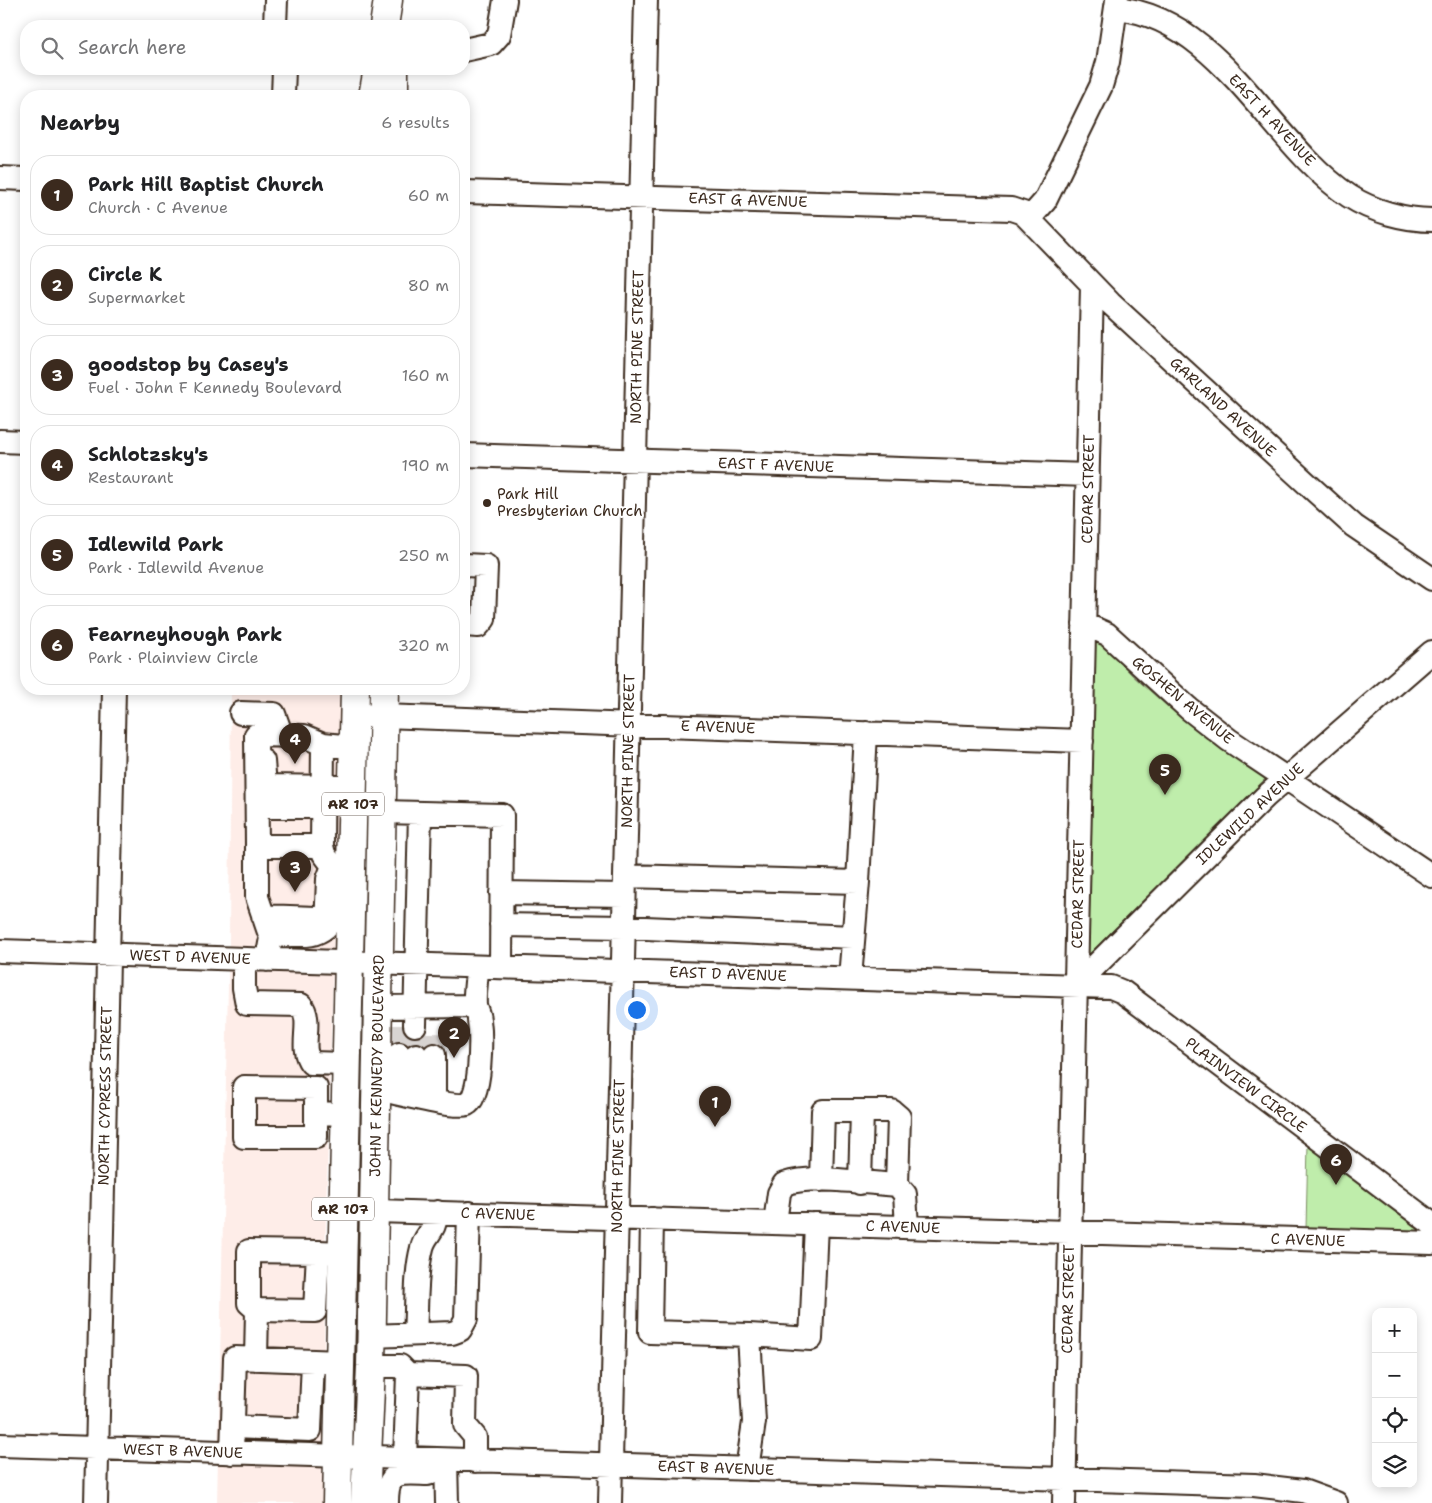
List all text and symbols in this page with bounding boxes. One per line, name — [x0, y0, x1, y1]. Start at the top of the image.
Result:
search box — [20, 20, 470, 75]
icon: search — [38, 34, 66, 62]
text: Search here — [78, 35, 187, 60]
street label: EAST H AVENUE — [1224, 70, 1320, 170]
text: Nearby — [40, 109, 120, 137]
text: 6 results — [381, 112, 450, 133]
text: Park Hill Baptist Church — [88, 172, 324, 197]
text: 1 — [53, 185, 61, 206]
text: 60 m — [408, 185, 449, 206]
street label: EAST G AVENUE — [688, 188, 808, 212]
text: Church · C Avenue — [88, 197, 228, 218]
text: Circle K — [88, 262, 162, 287]
street label: NORTH PINE STREET — [626, 270, 648, 424]
text: 2 — [51, 275, 63, 296]
text: 80 m — [408, 275, 449, 296]
text: Supermarket — [88, 287, 185, 308]
text: goodstop by Casey's — [88, 352, 289, 377]
street label: GARLAND AVENUE — [1166, 353, 1280, 461]
text: 3 — [51, 365, 63, 386]
text: 160 m — [402, 365, 449, 386]
text: Fuel · John F Kennedy Boulevard — [88, 377, 342, 398]
street label: CEDAR STREET — [1077, 434, 1099, 544]
text: Schlotzsky's — [88, 442, 208, 467]
street label: EAST F AVENUE — [718, 453, 834, 477]
text: 4 — [51, 455, 63, 476]
text: 190 m — [402, 455, 449, 476]
text: Restaurant — [88, 467, 174, 488]
place label: Park Hill Presbyterian Church — [497, 484, 643, 521]
marker: Park Hill Presbyterian Church — [481, 497, 493, 509]
text: Idlewild Park — [88, 532, 224, 557]
text: 5 — [52, 545, 62, 566]
text: 250 m — [398, 545, 449, 566]
text: Park · Idlewild Avenue — [88, 557, 264, 578]
text: Fearneyhough Park — [88, 622, 282, 647]
text: 6 — [51, 635, 63, 656]
text: 320 m — [398, 635, 449, 656]
text: Park · Plainview Circle — [88, 647, 259, 668]
street label: GOSHEN AVENUE — [1128, 651, 1238, 749]
street label: NORTH PINE STREET — [617, 674, 639, 828]
street label: E AVENUE — [680, 716, 756, 738]
pin: 4 — [279, 723, 311, 764]
pin: 5 — [1149, 754, 1181, 795]
street label: IDLEWILD AVENUE — [1192, 759, 1308, 869]
road number: AR 107 — [322, 792, 384, 816]
street label: CEDAR STREET — [1067, 839, 1089, 949]
pin: 3 — [279, 851, 311, 892]
street label: WEST D AVENUE — [129, 945, 251, 969]
street label: JOHN F KENNEDY BOULEVARD — [365, 955, 389, 1177]
street label: EAST D AVENUE — [669, 962, 787, 986]
your location — [624, 997, 650, 1023]
street label: NORTH CYPRESS STREET — [93, 1006, 117, 1186]
pin: 2 — [438, 1017, 470, 1058]
street label: PLAINVIEW CIRCLE — [1181, 1033, 1311, 1137]
street label: NORTH PINE STREET — [607, 1079, 629, 1233]
pin: 1 — [699, 1086, 731, 1127]
pin: 6 — [1320, 1144, 1352, 1185]
road number: AR 107 — [312, 1198, 374, 1220]
street label: C AVENUE — [460, 1203, 536, 1225]
street label: C AVENUE — [865, 1216, 941, 1238]
street label: C AVENUE — [1270, 1229, 1346, 1251]
street label: CEDAR STREET — [1057, 1244, 1079, 1354]
map controls — [1372, 1308, 1417, 1488]
button: + — [1372, 1308, 1417, 1353]
button: − — [1372, 1353, 1417, 1398]
button: locate — [1372, 1398, 1417, 1443]
street label: WEST B AVENUE — [122, 1439, 244, 1463]
button: layers — [1372, 1443, 1417, 1488]
street label: EAST B AVENUE — [657, 1456, 775, 1480]

